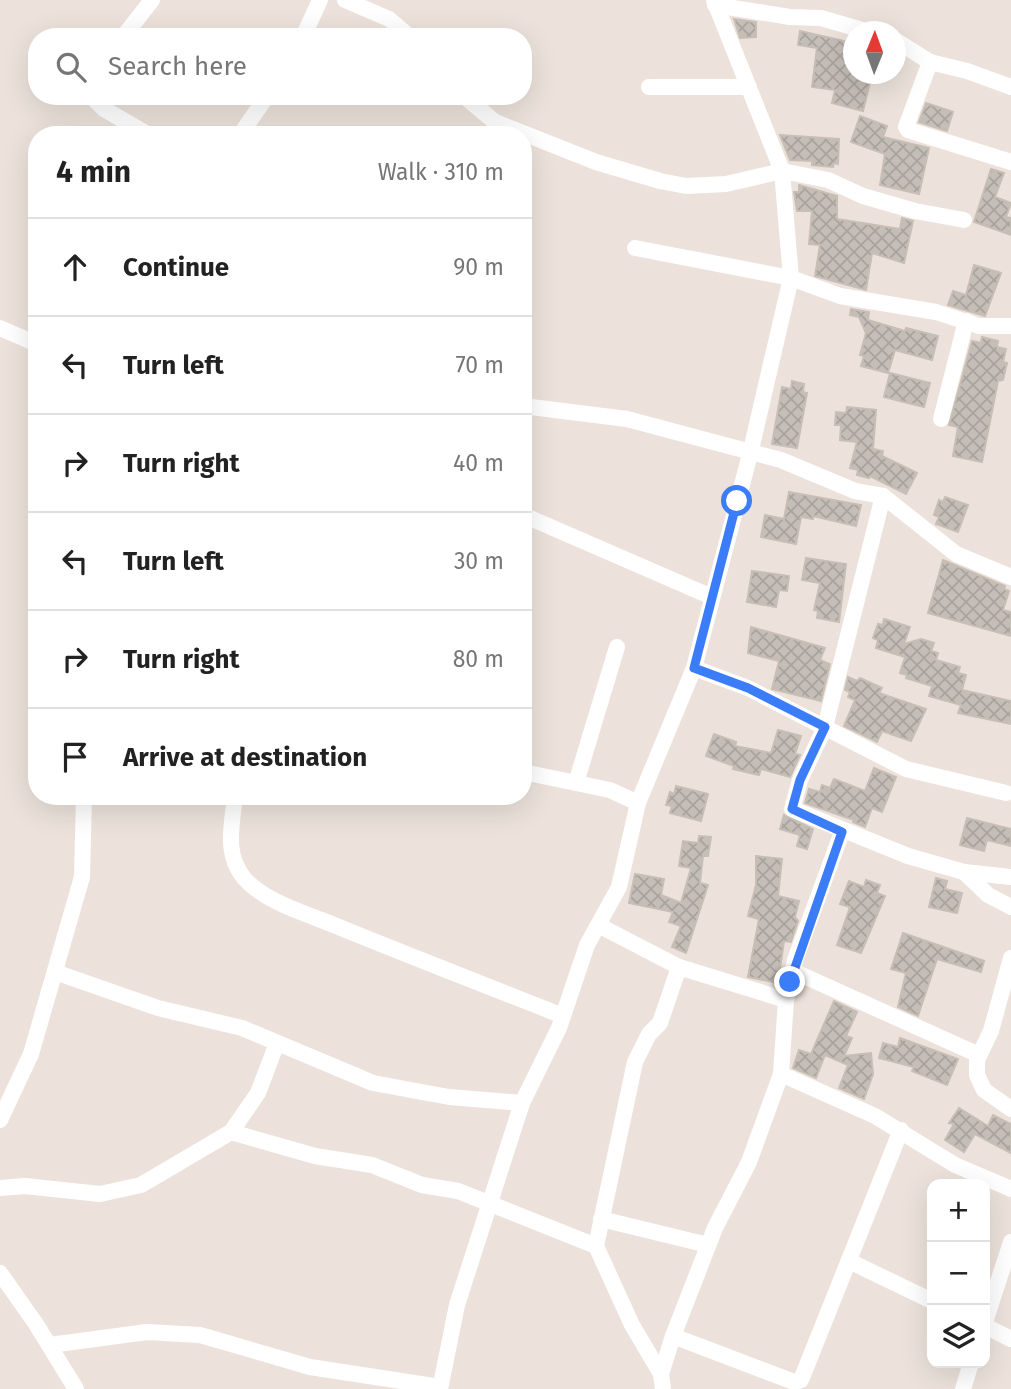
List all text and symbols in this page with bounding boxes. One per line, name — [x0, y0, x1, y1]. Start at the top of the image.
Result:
north arrow — [843, 21, 906, 84]
search box — [28, 28, 532, 105]
icon: search — [52, 48, 90, 86]
text: Search here — [108, 51, 247, 82]
text: 4 min — [56, 154, 131, 190]
text: Walk · 310 m — [378, 158, 504, 186]
icon: ahead — [56, 248, 94, 286]
text: Continue — [123, 252, 229, 283]
text: 90 m — [453, 253, 504, 281]
icon: left — [56, 346, 94, 384]
text: Turn left — [123, 350, 224, 381]
text: 70 m — [455, 351, 504, 379]
icon: right — [56, 444, 94, 482]
text: Turn right — [123, 448, 240, 479]
text: 40 m — [453, 449, 504, 477]
route start — [721, 485, 752, 516]
icon: left — [56, 542, 94, 580]
text: Turn left — [123, 546, 224, 577]
text: 30 m — [454, 547, 504, 575]
icon: right — [56, 640, 94, 678]
text: Turn right — [123, 644, 240, 675]
text: 80 m — [453, 645, 504, 673]
icon: arrive — [56, 738, 94, 776]
text: Arrive at destination — [123, 742, 367, 773]
route end — [774, 966, 805, 997]
map controls — [927, 1179, 990, 1368]
button: + — [927, 1179, 990, 1242]
button: − — [927, 1242, 990, 1305]
button: layers — [927, 1305, 990, 1368]

